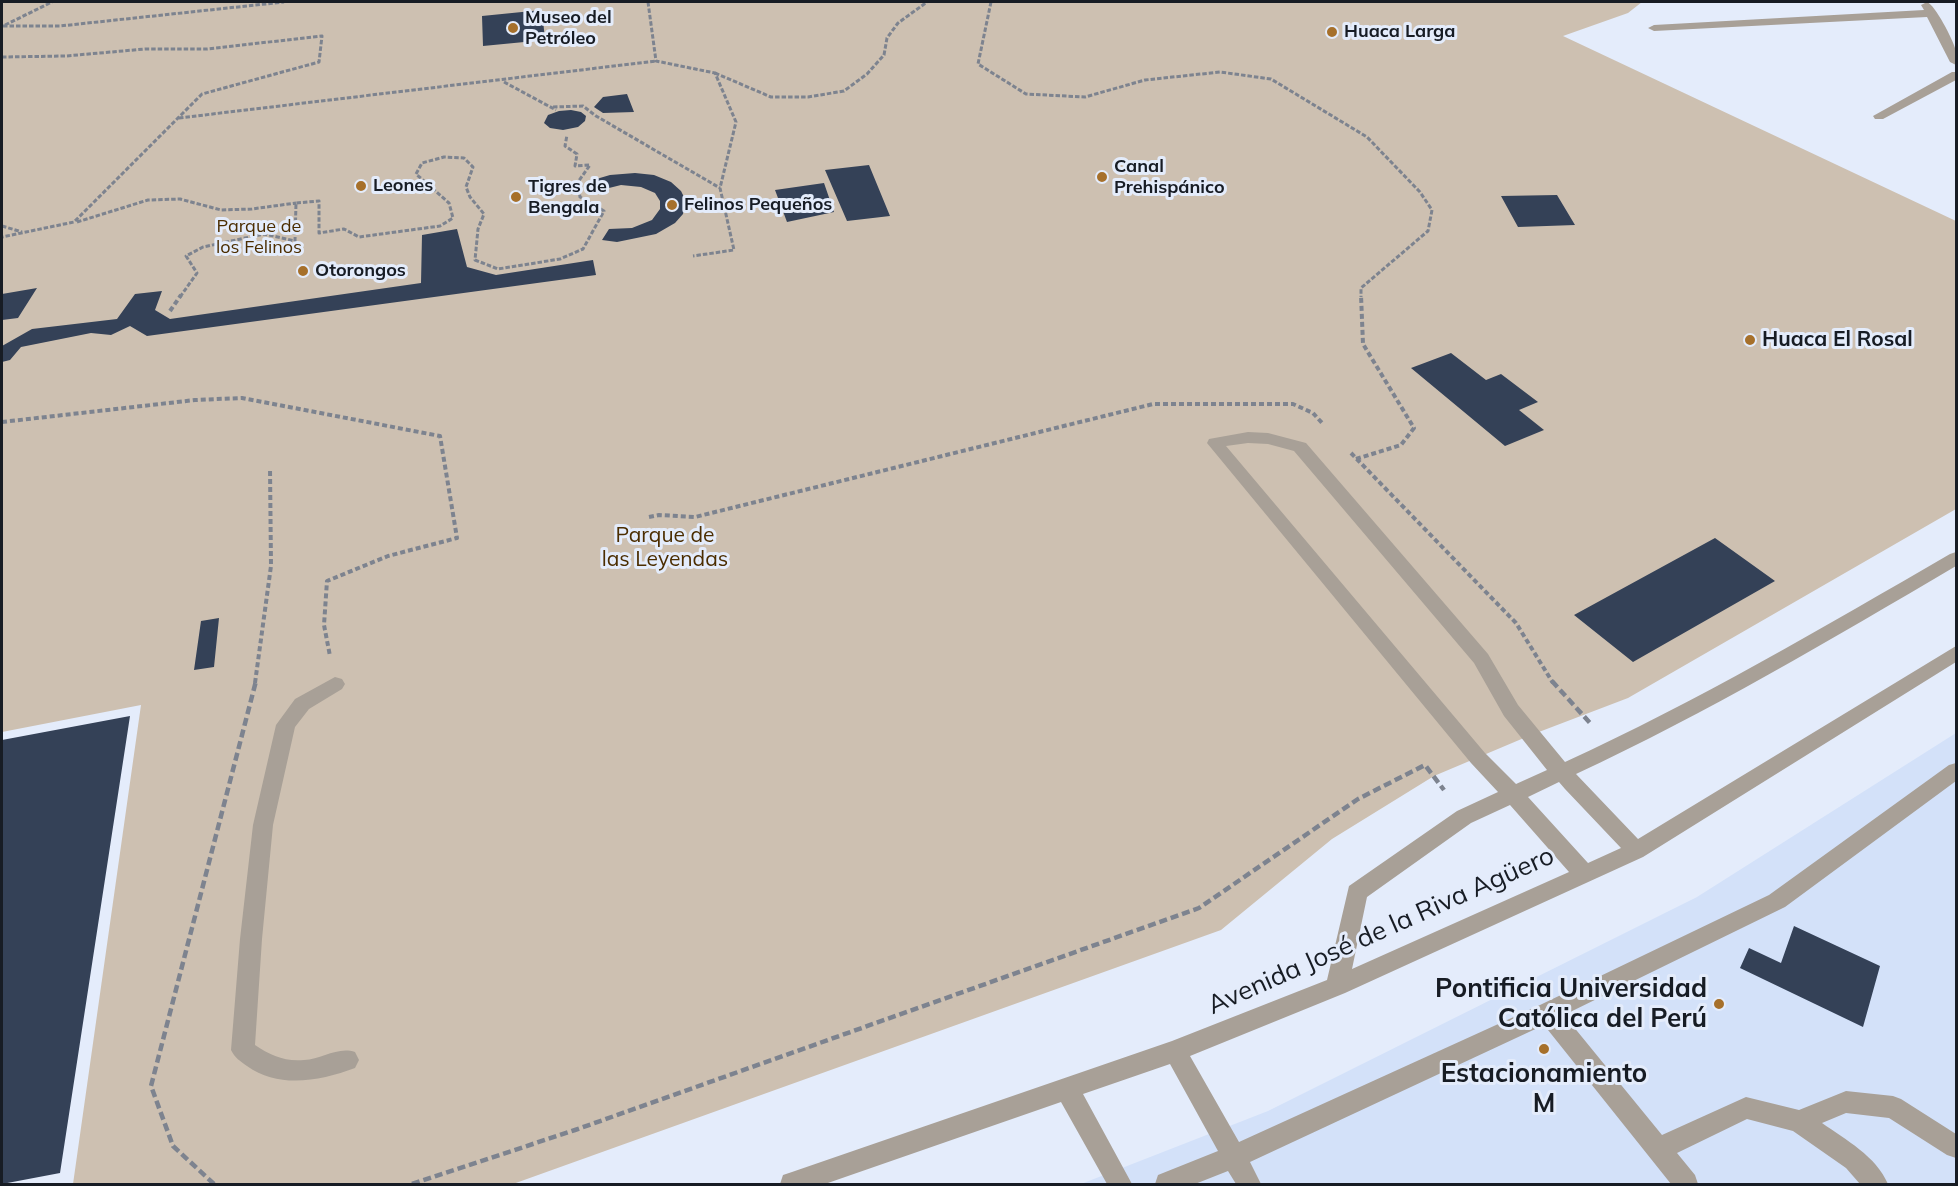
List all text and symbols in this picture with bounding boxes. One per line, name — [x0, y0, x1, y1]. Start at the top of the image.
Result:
place label: Museo del Petróleo — [525, 7, 612, 50]
marker: Museo del Petróleo — [506, 21, 520, 35]
place label: Huaca Larga — [1344, 21, 1455, 43]
marker: Huaca Larga — [1325, 25, 1339, 39]
place label: Canal Prehispánico — [1114, 156, 1225, 198]
marker: Canal Prehispánico — [1095, 170, 1109, 184]
place label: Leones — [373, 175, 433, 197]
place label: Tigres de Bengala — [528, 176, 607, 219]
marker: Leones — [354, 179, 368, 193]
marker: Tigres de Bengala — [509, 190, 523, 204]
place label: Felinos Pequeños — [684, 194, 832, 216]
marker: Felinos Pequeños — [665, 198, 679, 212]
park label: Parque de los Felinos — [216, 216, 302, 258]
place label: Otorongos — [315, 260, 406, 282]
marker: Otorongos — [296, 264, 310, 278]
place label: Huaca El Rosal — [1762, 327, 1913, 353]
marker: Huaca El Rosal — [1743, 333, 1757, 347]
park label: Parque de las Leyendas — [602, 523, 728, 573]
street label: Avenida José de la Riva Agüero — [1203, 840, 1559, 1022]
place label: Pontificia Universidad Católica del Perú — [1435, 973, 1707, 1034]
marker: Pontificia Universidad Católica del Perú — [1712, 997, 1726, 1011]
marker: Estacionamiento M — [1537, 1042, 1551, 1056]
place label: Estacionamiento M — [1441, 1058, 1647, 1120]

